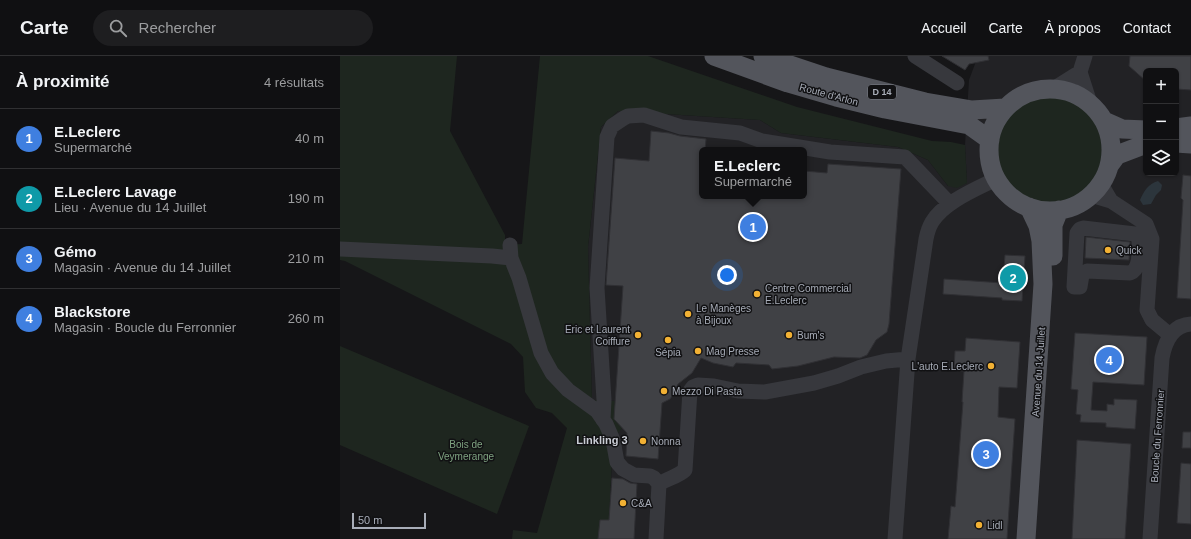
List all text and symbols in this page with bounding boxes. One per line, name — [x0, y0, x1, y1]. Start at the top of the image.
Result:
search box — [93, 10, 373, 46]
text: Carte — [20, 17, 69, 38]
icon: search — [107, 17, 129, 39]
text: Rechercher — [139, 19, 216, 36]
text: Accueil — [921, 20, 966, 36]
text: Carte — [988, 20, 1023, 36]
text: À propos — [1045, 20, 1101, 36]
text: Contact — [1123, 20, 1171, 36]
map controls — [1143, 68, 1179, 176]
button: + — [1143, 68, 1179, 104]
text: À proximité — [16, 72, 110, 91]
text: 4 résultats — [264, 75, 324, 90]
street label: Route d'Arlon — [798, 81, 859, 108]
road number: D 14 — [868, 85, 896, 99]
button: − — [1143, 104, 1179, 140]
text: E.Leclerc — [54, 123, 121, 140]
text: 1 — [25, 131, 33, 146]
text: 40 m — [295, 131, 324, 146]
text: Supermarché — [54, 140, 132, 155]
button: layers — [1143, 140, 1179, 176]
popup — [699, 147, 807, 199]
text: E.Leclerc — [714, 157, 781, 174]
text: Supermarché — [714, 174, 792, 189]
text: E.Leclerc Lavage — [54, 183, 177, 200]
text: 2 — [25, 191, 33, 206]
text: 190 m — [288, 191, 324, 206]
text: Lieu · Avenue du 14 Juillet — [54, 200, 206, 215]
pin: 1 — [740, 212, 766, 242]
text: Gémo — [54, 243, 97, 260]
marker: Quick — [1103, 245, 1113, 255]
place label: Quick — [1116, 245, 1143, 256]
text: 3 — [25, 251, 33, 266]
text: 210 m — [288, 251, 324, 266]
text: Magasin · Avenue du 14 Juillet — [54, 260, 231, 275]
pin: 2 — [1000, 263, 1026, 293]
your location — [717, 265, 737, 285]
place label: Centre Commercial E.Leclerc — [765, 283, 851, 306]
marker: Centre Commercial E.Leclerc — [752, 289, 762, 299]
text: Blackstore — [54, 303, 131, 320]
place label: Le Manèges à Bijoux — [696, 303, 751, 326]
marker: Le Manèges à Bijoux — [683, 309, 693, 319]
text: 4 — [25, 311, 33, 326]
text: 260 m — [288, 311, 324, 326]
text: Magasin · Boucle du Ferronnier — [54, 320, 236, 335]
place label: Eric et Laurent Coiffure — [565, 324, 630, 347]
street label: Avenue du 14 Juillet — [1030, 327, 1047, 417]
marker: Eric et Laurent Coiffure — [633, 330, 643, 340]
marker: Bum's — [784, 330, 794, 340]
place label: Bum's — [797, 330, 824, 341]
marker: Sépia — [663, 335, 673, 345]
pin: 4 — [1096, 345, 1122, 375]
marker: Mag Presse — [693, 346, 703, 356]
place label: Mag Presse — [706, 346, 760, 357]
place label: Sépia — [655, 347, 681, 358]
place label: L'auto E.Leclerc — [912, 361, 983, 372]
marker: L'auto E.Leclerc — [986, 361, 996, 371]
marker: Mezzo Di Pasta — [659, 386, 669, 396]
place label: Mezzo Di Pasta — [672, 386, 742, 397]
street label: Boucle du Ferronnier — [1149, 388, 1166, 483]
district label: Linkling 3 — [576, 434, 628, 446]
marker: Nonna — [638, 436, 648, 446]
place label: Nonna — [651, 436, 681, 447]
park label: Bois de Veymerange — [438, 439, 495, 462]
pin: 3 — [973, 439, 999, 469]
marker: C&A — [618, 498, 628, 508]
place label: C&A — [631, 498, 652, 509]
scale bar — [352, 511, 426, 530]
text: 50 m — [358, 514, 382, 526]
marker: Lidl — [974, 520, 984, 530]
place label: Lidl — [987, 520, 1003, 531]

